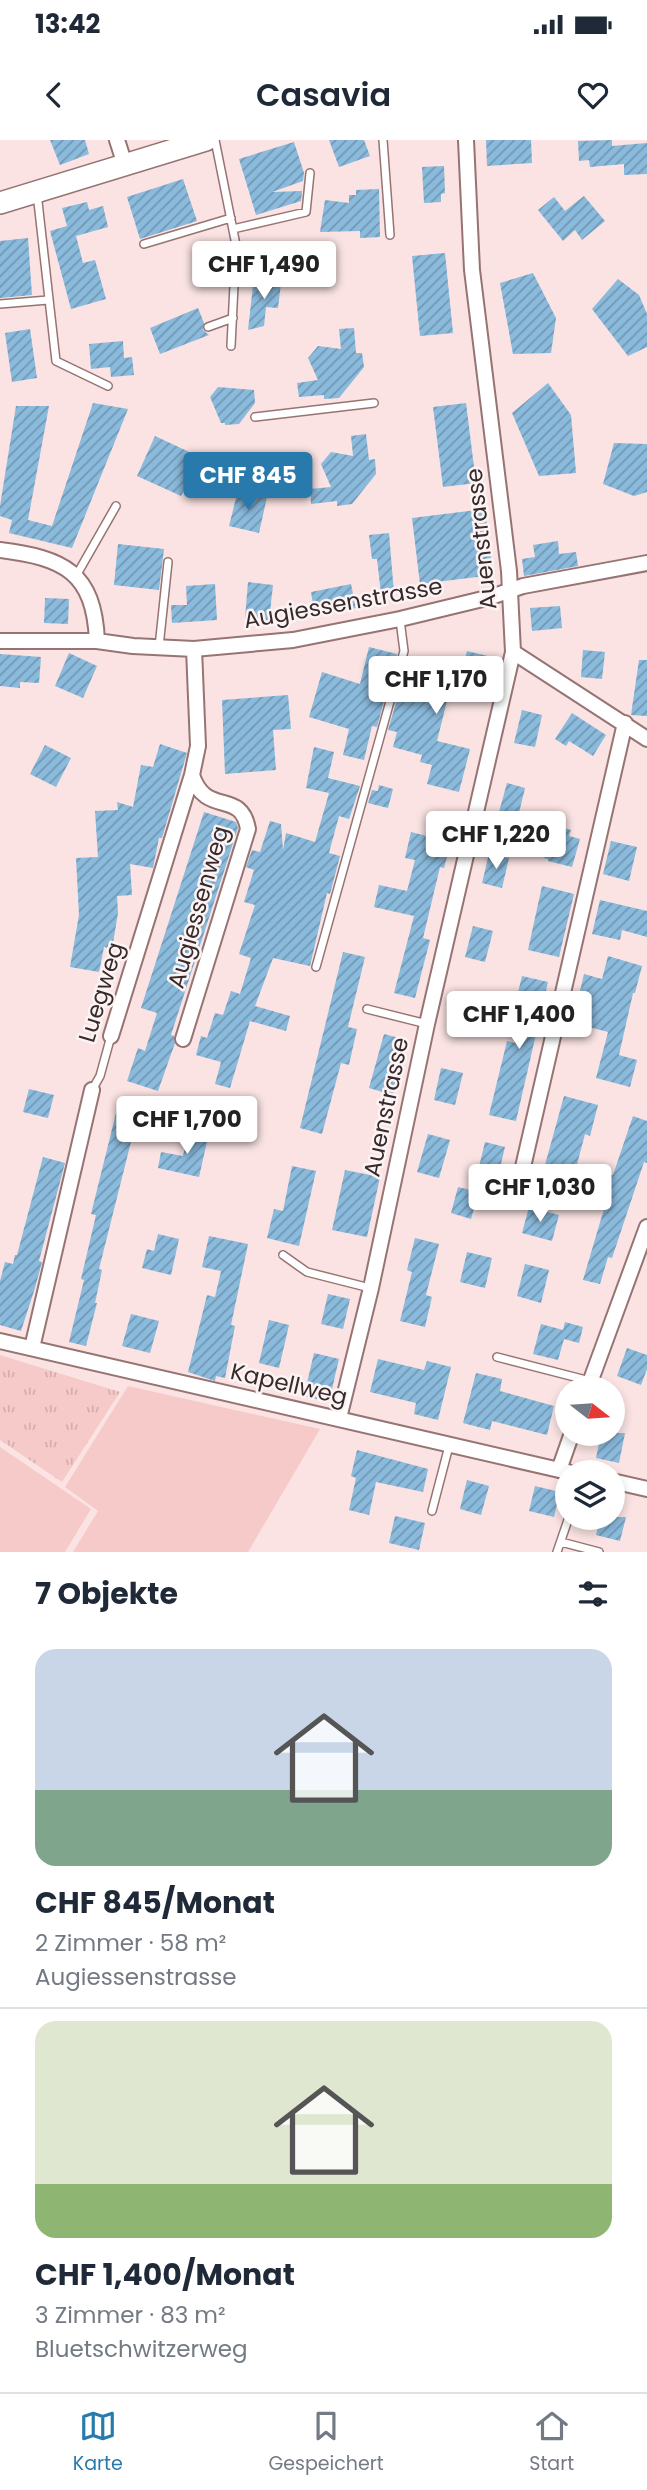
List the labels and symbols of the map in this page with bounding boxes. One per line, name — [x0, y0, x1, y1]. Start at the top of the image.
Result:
pin: CHF 1,490 — [184, 242, 344, 301]
pin: CHF 845 — [183, 452, 313, 512]
street label: Auenstrasse — [458, 467, 504, 611]
street label: Augiessenstrasse — [241, 570, 445, 636]
pin: CHF 1,170 — [356, 656, 516, 716]
pin: CHF 1,220 — [416, 812, 576, 871]
street label: Augiessenweg — [160, 822, 236, 992]
street label: Luegweg — [71, 938, 131, 1046]
pin: CHF 1,400 — [439, 992, 599, 1051]
street label: Auenstrasse — [356, 1034, 416, 1180]
pin: CHF 1,700 — [107, 1096, 267, 1156]
pin: CHF 1,030 — [460, 1164, 620, 1224]
street label: Kapellweg — [227, 1355, 351, 1413]
north arrow — [555, 1376, 625, 1446]

